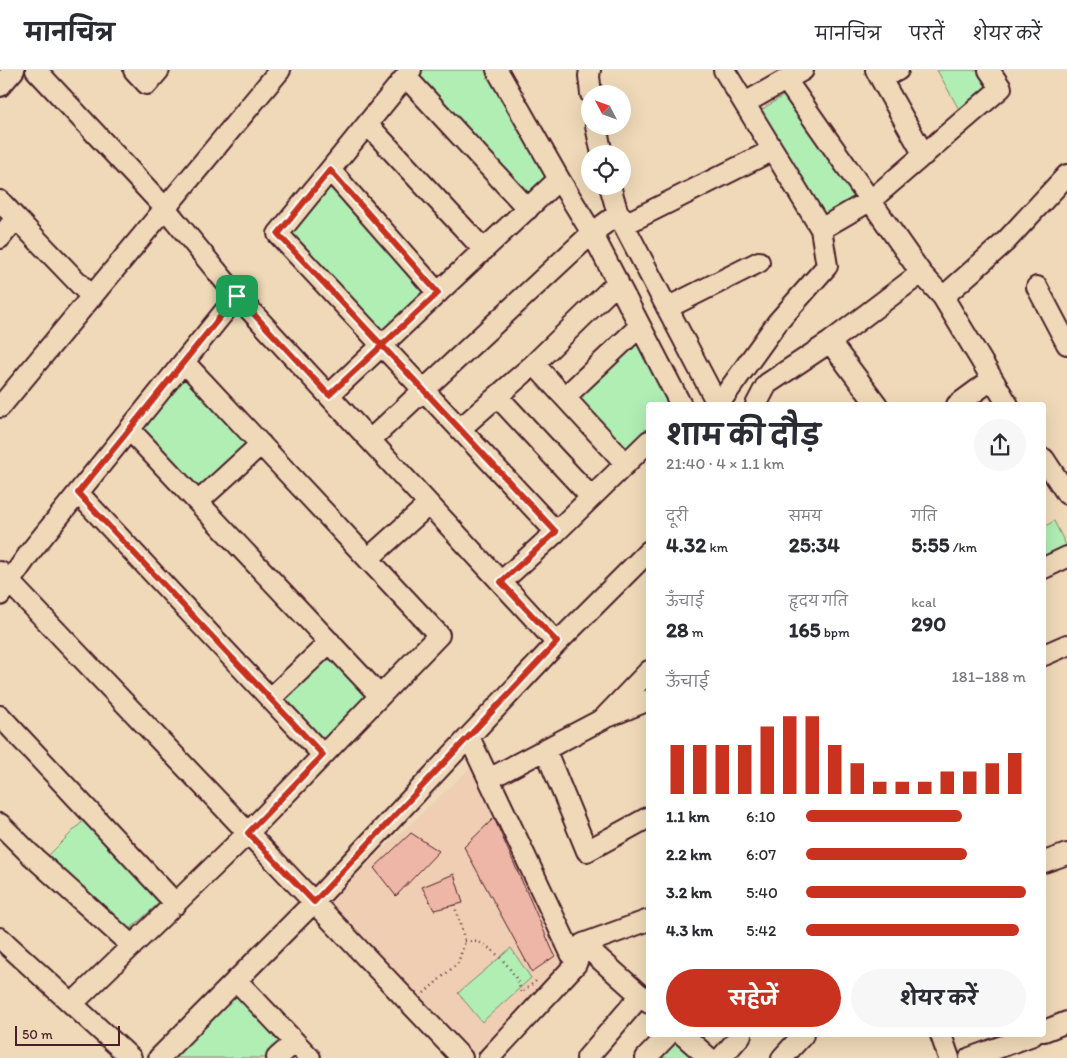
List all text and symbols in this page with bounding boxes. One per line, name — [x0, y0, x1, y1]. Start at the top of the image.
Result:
text: मानचित्र — [25, 18, 114, 47]
text: मानचित्र — [815, 23, 881, 45]
text: परतें — [909, 23, 945, 45]
text: शेयर करें — [973, 23, 1042, 45]
north arrow — [581, 85, 631, 135]
map controls — [581, 85, 631, 195]
button: locate — [581, 145, 631, 195]
pin — [216, 275, 258, 317]
icon: arrive — [223, 282, 251, 310]
text: शाम की दौड़ — [666, 418, 820, 452]
button: share — [974, 419, 1026, 471]
text: 21:40 · 4 × 1.1 km — [666, 454, 784, 473]
text: दूरी — [666, 508, 688, 525]
text: समय — [789, 508, 822, 525]
text: गति — [911, 508, 937, 525]
text: 4.32 — [666, 532, 706, 557]
text: 25:34 — [789, 532, 840, 557]
text: 5:55 — [911, 532, 950, 557]
text: km — [706, 539, 728, 556]
text: /km — [950, 539, 977, 556]
text: ऊँचाई — [666, 593, 704, 610]
text: हृदय गति — [789, 593, 848, 610]
text: kcal — [911, 594, 936, 611]
text: 290 — [911, 611, 946, 636]
text: 28 — [666, 617, 689, 642]
text: 165 — [789, 617, 821, 642]
text: m — [689, 624, 704, 641]
text: bpm — [821, 624, 850, 641]
text: 181–188 m — [951, 667, 1026, 686]
text: ऊँचाई — [666, 672, 709, 691]
text: 1.1 km — [666, 807, 710, 826]
text: 6:10 — [746, 807, 776, 826]
text: 2.2 km — [666, 845, 712, 864]
text: 6:07 — [746, 845, 776, 864]
text: 3.2 km — [666, 883, 712, 902]
text: 5:40 — [746, 883, 778, 902]
text: 4.3 km — [666, 921, 713, 940]
text: 5:42 — [746, 921, 776, 940]
button: सहेजें — [666, 969, 841, 1027]
button: शेयर करें — [851, 969, 1026, 1027]
scale bar — [15, 1023, 120, 1046]
text: 50 m — [22, 1026, 53, 1043]

